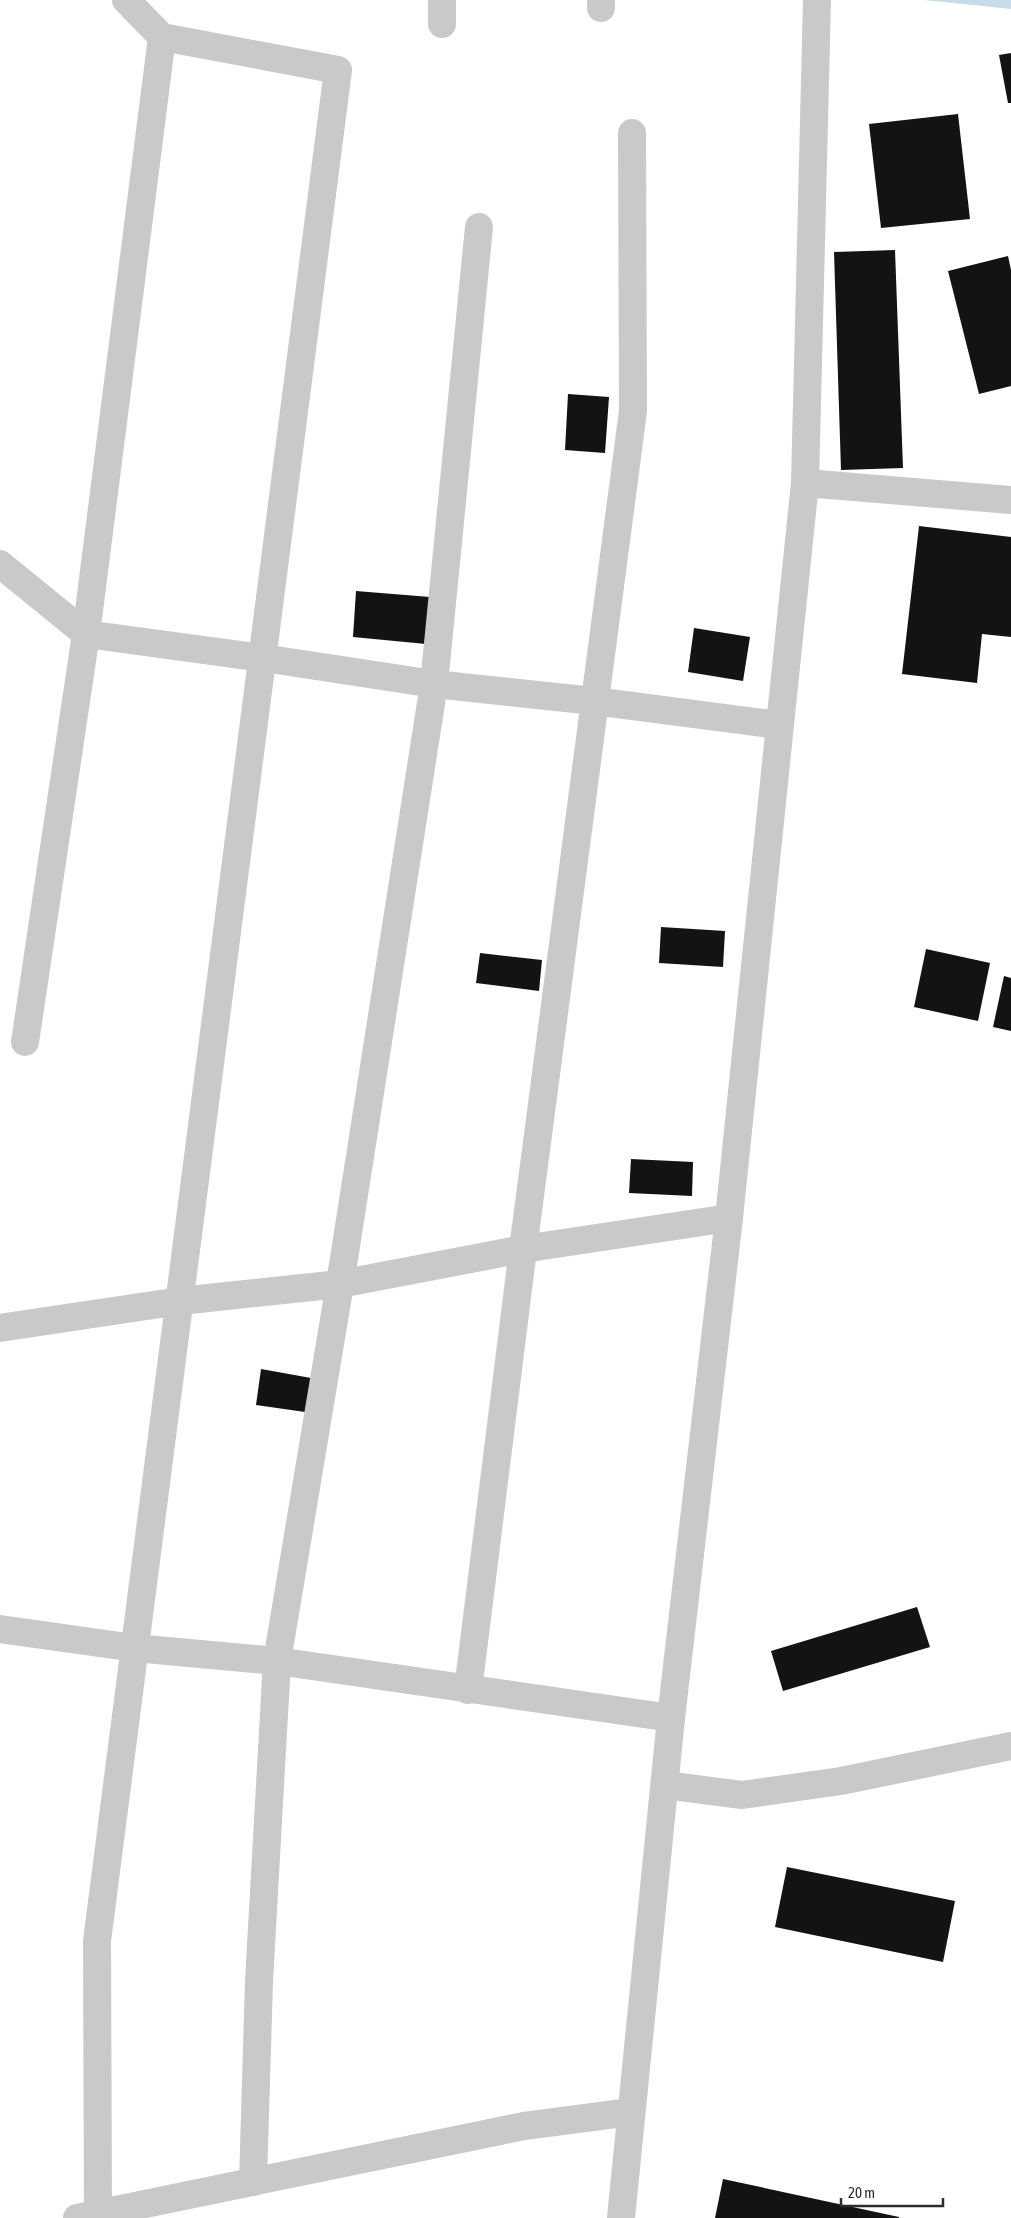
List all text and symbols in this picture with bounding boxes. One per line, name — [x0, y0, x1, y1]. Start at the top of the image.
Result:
scale bar — [841, 2176, 944, 2208]
text: 20 m — [848, 2184, 875, 2201]

